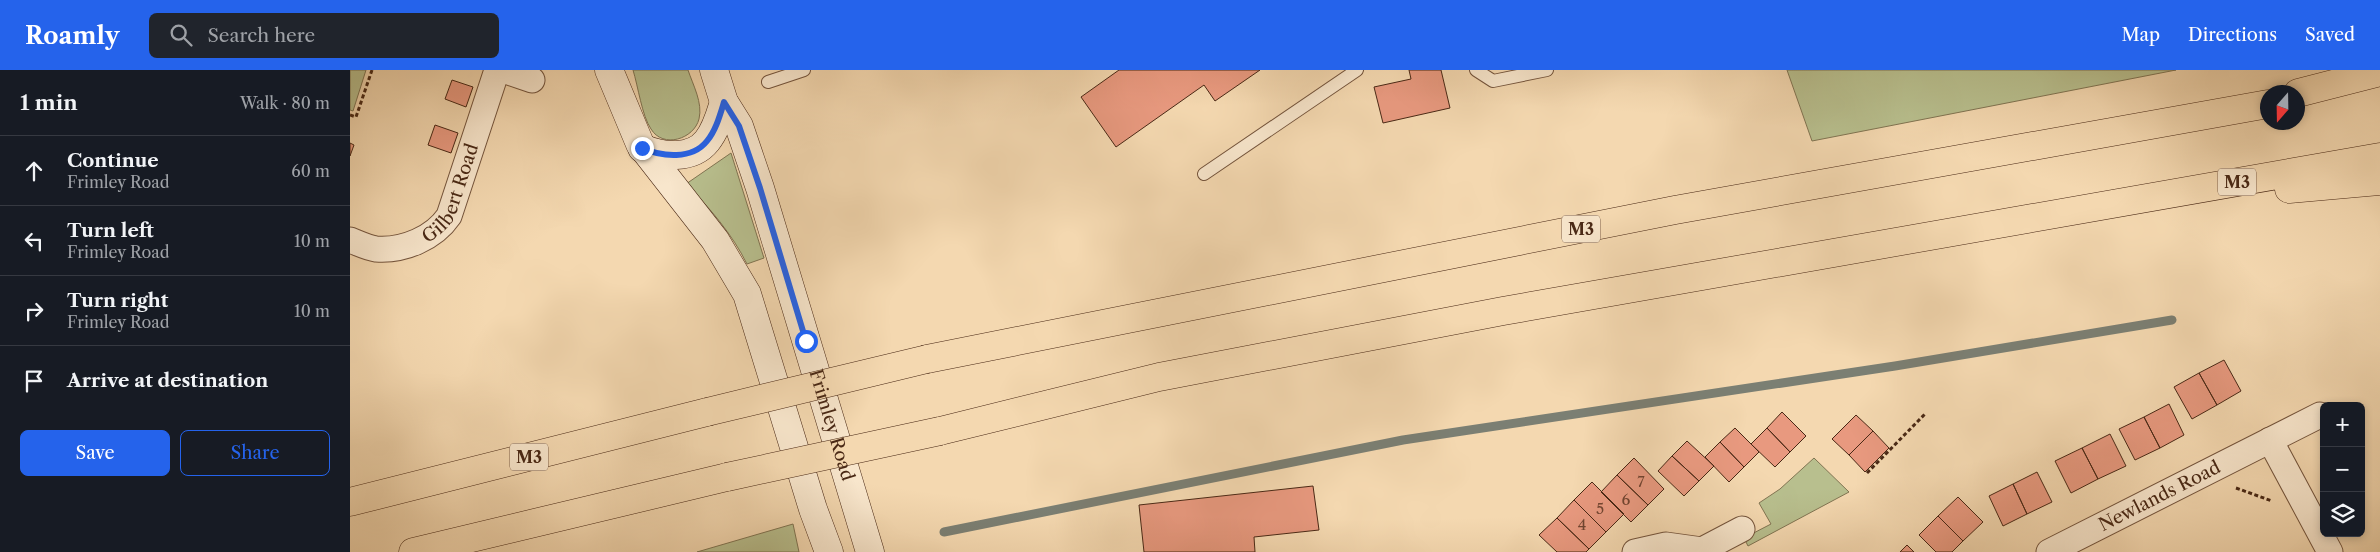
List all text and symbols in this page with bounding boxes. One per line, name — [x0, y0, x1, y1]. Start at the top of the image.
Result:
search box — [149, 13, 499, 58]
text: Roamly — [25, 21, 119, 50]
icon: search — [167, 21, 195, 49]
text: Search here — [207, 24, 315, 47]
text: Map — [2121, 24, 2160, 46]
text: Directions — [2188, 24, 2277, 46]
text: Saved — [2305, 24, 2355, 46]
north arrow — [2260, 85, 2305, 130]
text: 1 min — [20, 90, 78, 115]
text: Walk · 80 m — [240, 93, 330, 113]
route end — [631, 137, 654, 160]
street label: Gilbert Road — [418, 141, 483, 248]
text: Continue — [67, 149, 159, 172]
icon: ahead — [20, 157, 48, 185]
text: 60 m — [291, 161, 330, 181]
road number: M3 — [2218, 168, 2256, 195]
text: Frimley Road — [67, 172, 169, 192]
road number: M3 — [1562, 216, 1600, 242]
text: Turn left — [67, 219, 154, 242]
icon: left — [20, 227, 48, 255]
text: 10 m — [294, 231, 330, 251]
text: Frimley Road — [67, 242, 169, 262]
text: Turn right — [67, 289, 168, 312]
icon: right — [20, 297, 48, 325]
text: 10 m — [294, 301, 330, 321]
text: Frimley Road — [67, 312, 169, 332]
route start — [795, 330, 818, 353]
icon: arrive — [20, 367, 48, 395]
street label: Frimley Road — [804, 367, 859, 484]
text: Arrive at destination — [67, 369, 268, 392]
map controls — [2320, 402, 2365, 537]
button: + — [2320, 402, 2365, 447]
button: Save — [20, 430, 170, 476]
button: Share — [180, 430, 330, 476]
road number: M3 — [510, 444, 548, 471]
button: − — [2320, 447, 2365, 492]
street label: Newlands Road — [2095, 456, 2224, 536]
house number: 7 — [1637, 472, 1645, 491]
house number: 6 — [1622, 490, 1631, 509]
button: layers — [2320, 492, 2365, 537]
house number: 5 — [1596, 499, 1604, 518]
house number: 4 — [1578, 515, 1586, 534]

